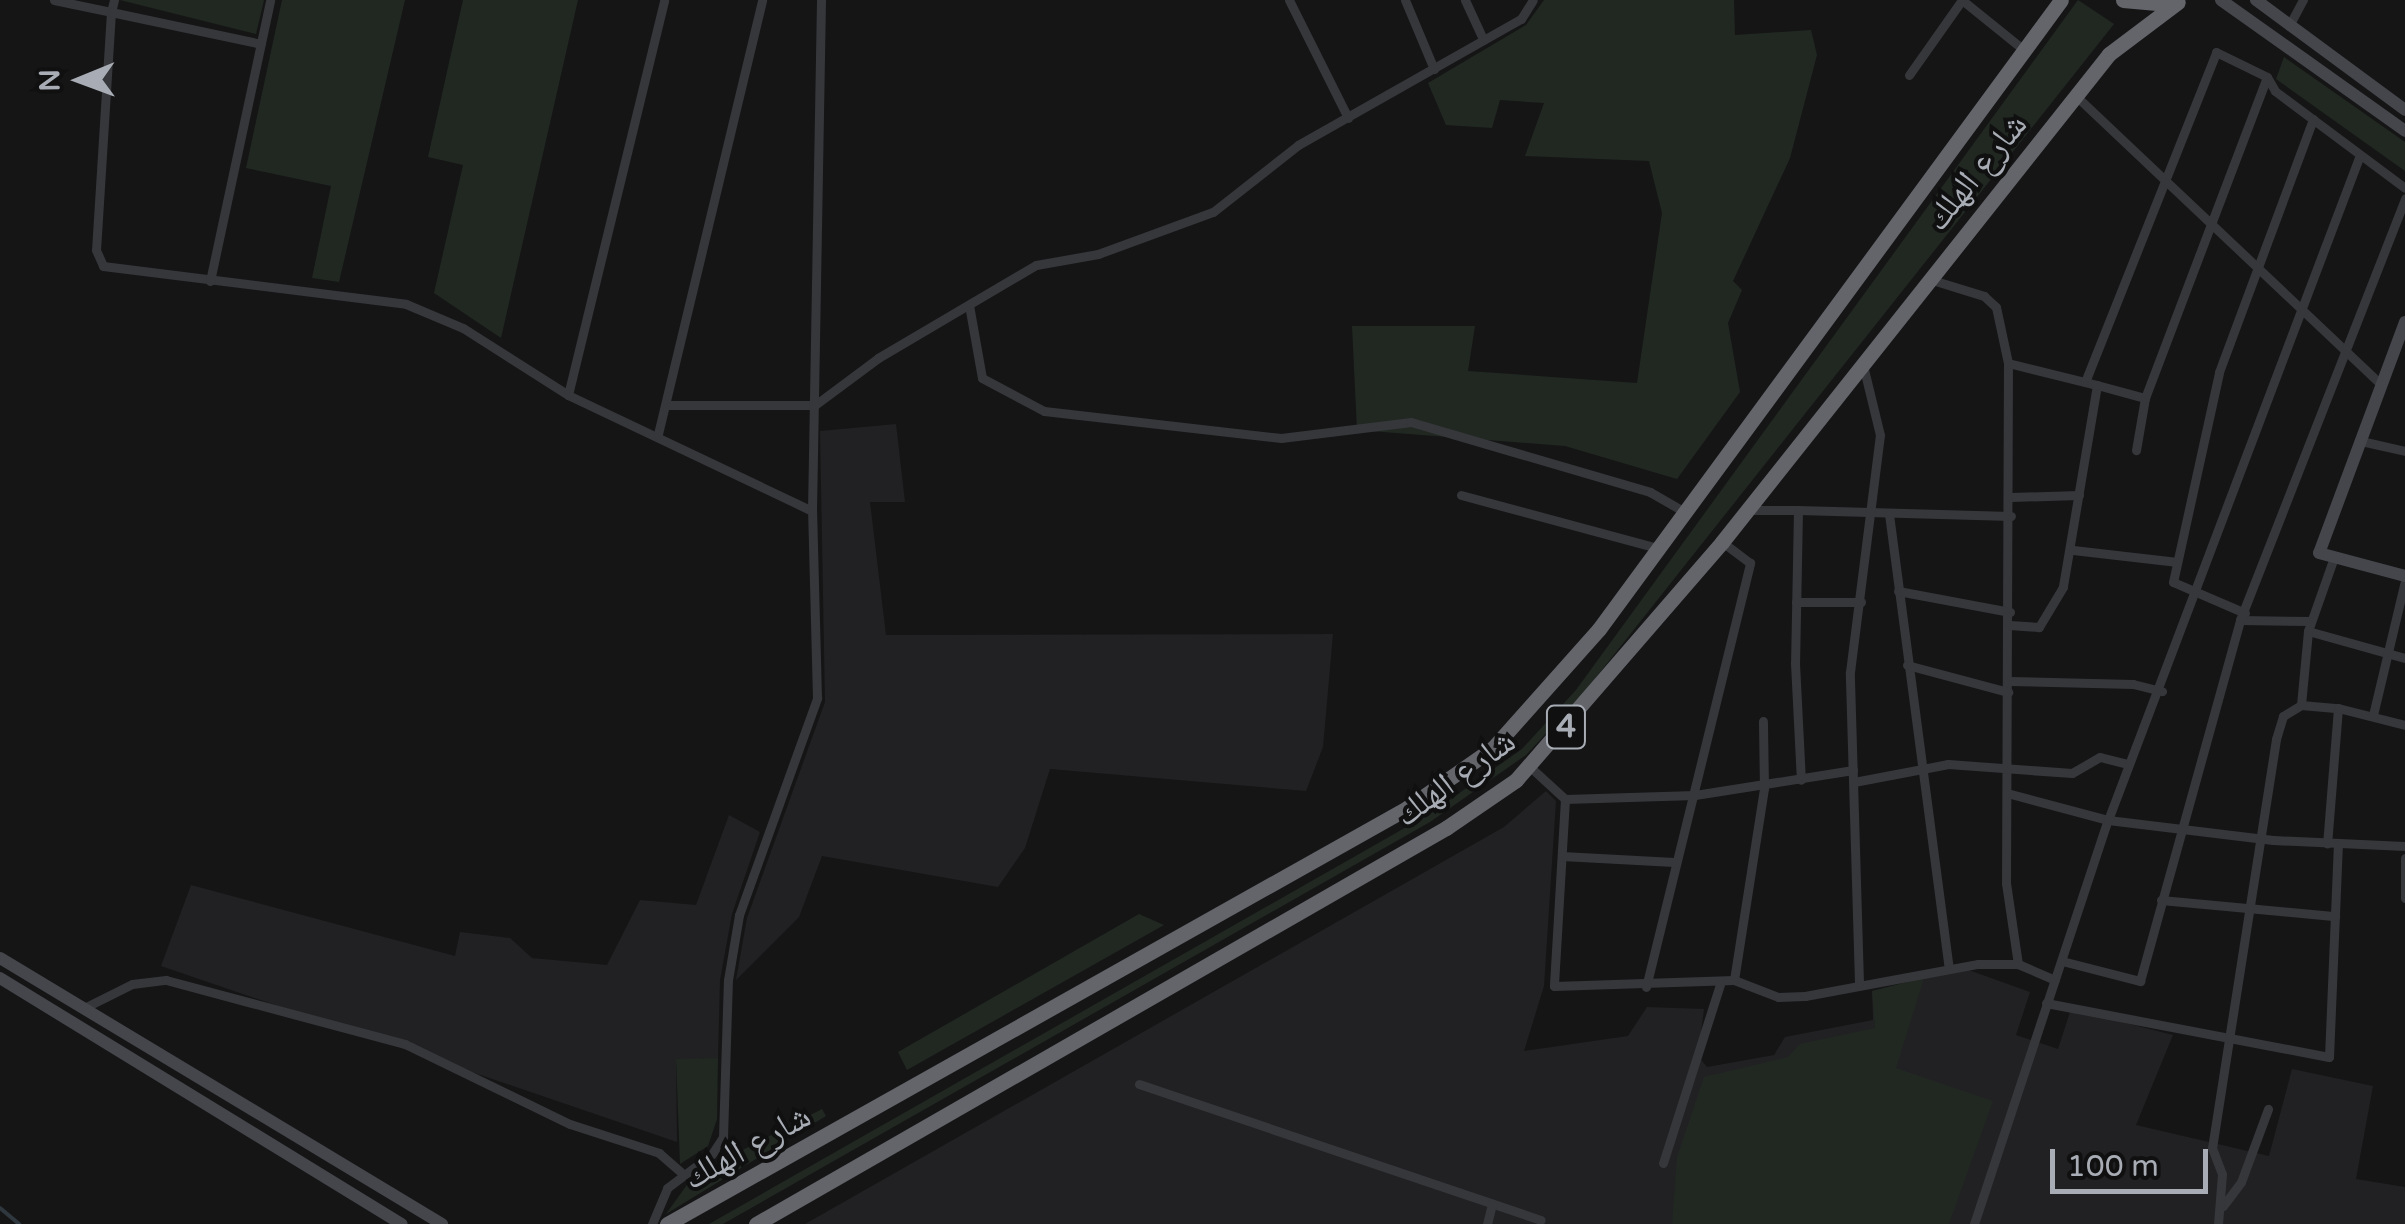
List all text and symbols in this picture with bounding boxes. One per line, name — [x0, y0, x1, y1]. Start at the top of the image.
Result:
north arrow — [30, 30, 130, 130]
text: N — [33, 69, 67, 92]
street label: شارع الهلك — [1916, 105, 2036, 239]
road number: 4 — [1544, 700, 1588, 754]
street label: شارع الهلك — [1386, 720, 1524, 836]
street label: شارع الهلك — [676, 1095, 818, 1199]
scale bar — [2055, 1129, 2212, 1191]
text: 100 m — [2067, 1148, 2159, 1185]

